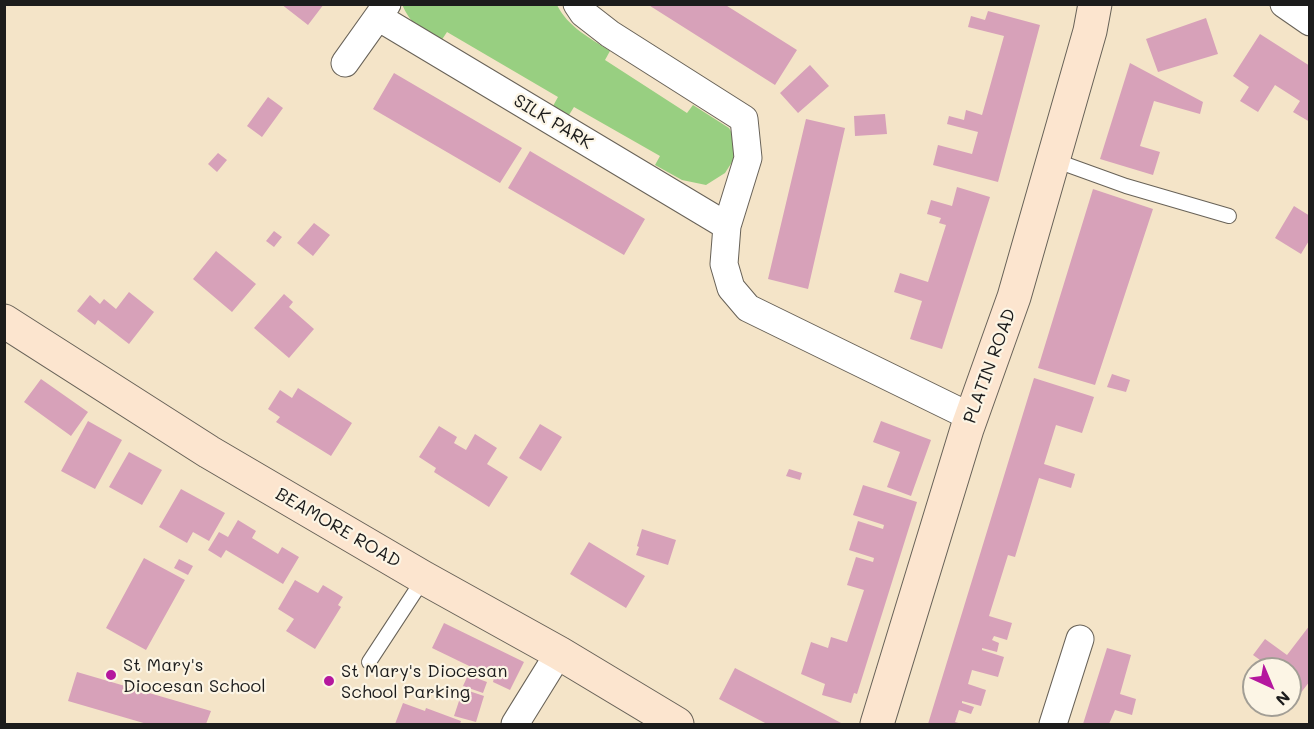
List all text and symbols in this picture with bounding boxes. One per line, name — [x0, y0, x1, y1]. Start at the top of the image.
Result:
street label: SILK PARK — [509, 90, 597, 154]
street label: PLATIN ROAD — [959, 306, 1021, 426]
street label: BEAMORE ROAD — [272, 483, 404, 573]
place label: St Mary's Diocesan School — [123, 654, 266, 696]
north arrow — [1242, 657, 1302, 717]
place label: St Mary's Diocesan School Parking — [341, 660, 507, 702]
marker: St Mary's Diocesan School — [104, 668, 118, 682]
marker: St Mary's Diocesan School Parking — [322, 674, 336, 688]
text: N — [1272, 687, 1295, 711]

